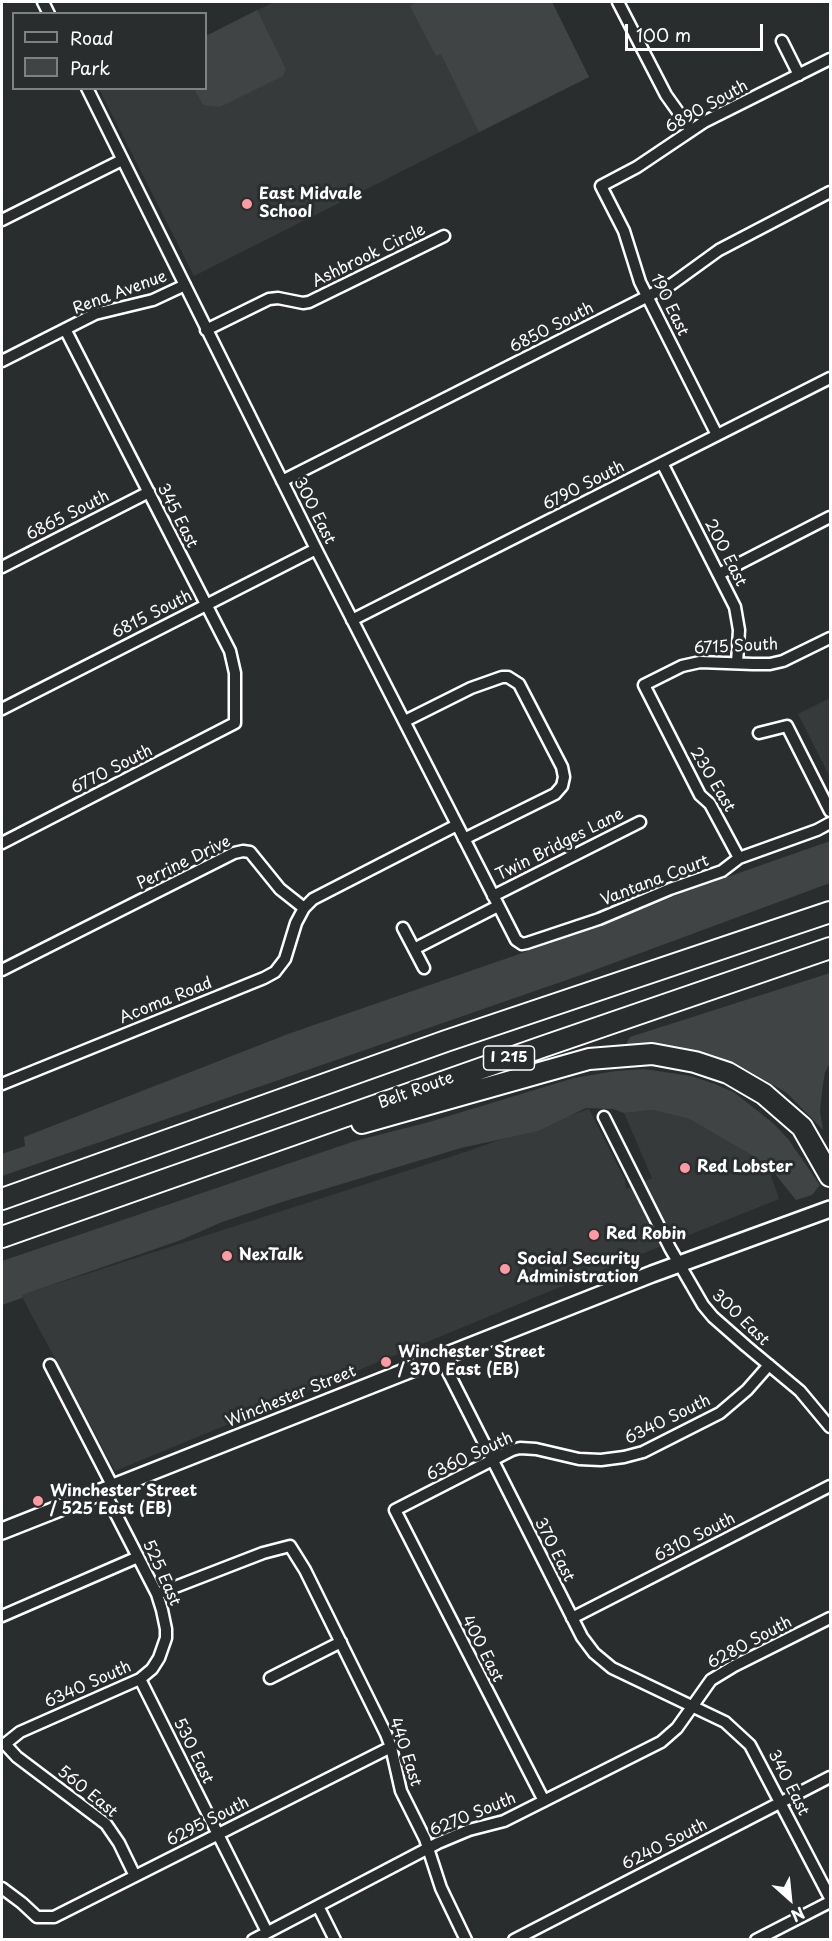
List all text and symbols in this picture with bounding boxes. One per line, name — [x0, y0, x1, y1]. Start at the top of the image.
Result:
legend — [12, 12, 207, 90]
scale bar — [628, 12, 766, 50]
text: 100 m — [636, 21, 691, 48]
text: Road — [70, 24, 114, 51]
text: Park — [70, 54, 110, 81]
street label: 6890 South — [663, 77, 751, 137]
place label: East Midvale School — [259, 185, 362, 223]
marker: East Midvale School — [240, 197, 254, 211]
street label: Ashbrook Circle — [309, 220, 429, 292]
street label: Rena Avenue — [70, 267, 170, 319]
street label: 190 East — [646, 271, 692, 339]
street label: 6850 South — [507, 299, 597, 357]
street label: 6790 South — [540, 457, 628, 515]
street label: 300 East — [289, 474, 339, 548]
street label: 345 East — [153, 481, 201, 551]
street label: 6865 South — [23, 487, 113, 545]
street label: 200 East — [700, 516, 750, 590]
street label: 6815 South — [109, 587, 195, 643]
street label: 6715 South — [693, 635, 779, 659]
street label: 6770 South — [68, 741, 156, 799]
street label: 230 East — [685, 744, 739, 816]
street label: Twin Bridges Lane — [493, 805, 627, 885]
street label: Perrine Drive — [134, 832, 234, 894]
street label: Vantana Court — [598, 852, 712, 910]
street label: Acoma Road — [117, 974, 215, 1028]
road number: I 215 — [484, 1046, 534, 1070]
street label: Belt Route — [376, 1068, 456, 1114]
place label: Red Lobster — [697, 1158, 793, 1178]
marker: Red Lobster — [678, 1161, 692, 1175]
place label: Red Robin — [606, 1225, 686, 1245]
marker: Red Robin — [587, 1228, 601, 1242]
place label: NexTalk — [239, 1246, 303, 1266]
marker: NexTalk — [220, 1249, 234, 1263]
place label: Social Security Administration — [517, 1250, 640, 1288]
marker: Social Security Administration — [498, 1262, 512, 1276]
street label: 300 East — [707, 1286, 773, 1350]
place label: Winchester Street / 370 East (EB) — [398, 1343, 545, 1381]
marker: Winchester Street / 370 East (EB) — [379, 1355, 393, 1369]
street label: Winchester Street — [223, 1362, 359, 1432]
street label: 6340 South — [622, 1391, 714, 1449]
street label: 6360 South — [424, 1429, 516, 1485]
place label: Winchester Street / 525 East (EB) — [50, 1482, 197, 1520]
marker: Winchester Street / 525 East (EB) — [31, 1494, 45, 1508]
street label: 6310 South — [651, 1509, 739, 1567]
street label: 370 East — [530, 1515, 578, 1585]
street label: 525 East — [138, 1537, 184, 1609]
street label: 400 East — [457, 1612, 507, 1686]
street label: 6280 South — [705, 1613, 795, 1673]
street label: 6340 South — [42, 1657, 134, 1713]
street label: 530 East — [169, 1715, 217, 1787]
street label: 440 East — [385, 1715, 425, 1789]
street label: 340 East — [763, 1747, 813, 1819]
street label: 560 East — [53, 1762, 121, 1822]
street label: 6270 South — [427, 1789, 519, 1841]
street label: 6295 South — [164, 1793, 252, 1851]
street label: 6240 South — [619, 1815, 711, 1875]
north arrow — [760, 1869, 820, 1929]
text: N — [787, 1901, 809, 1929]

